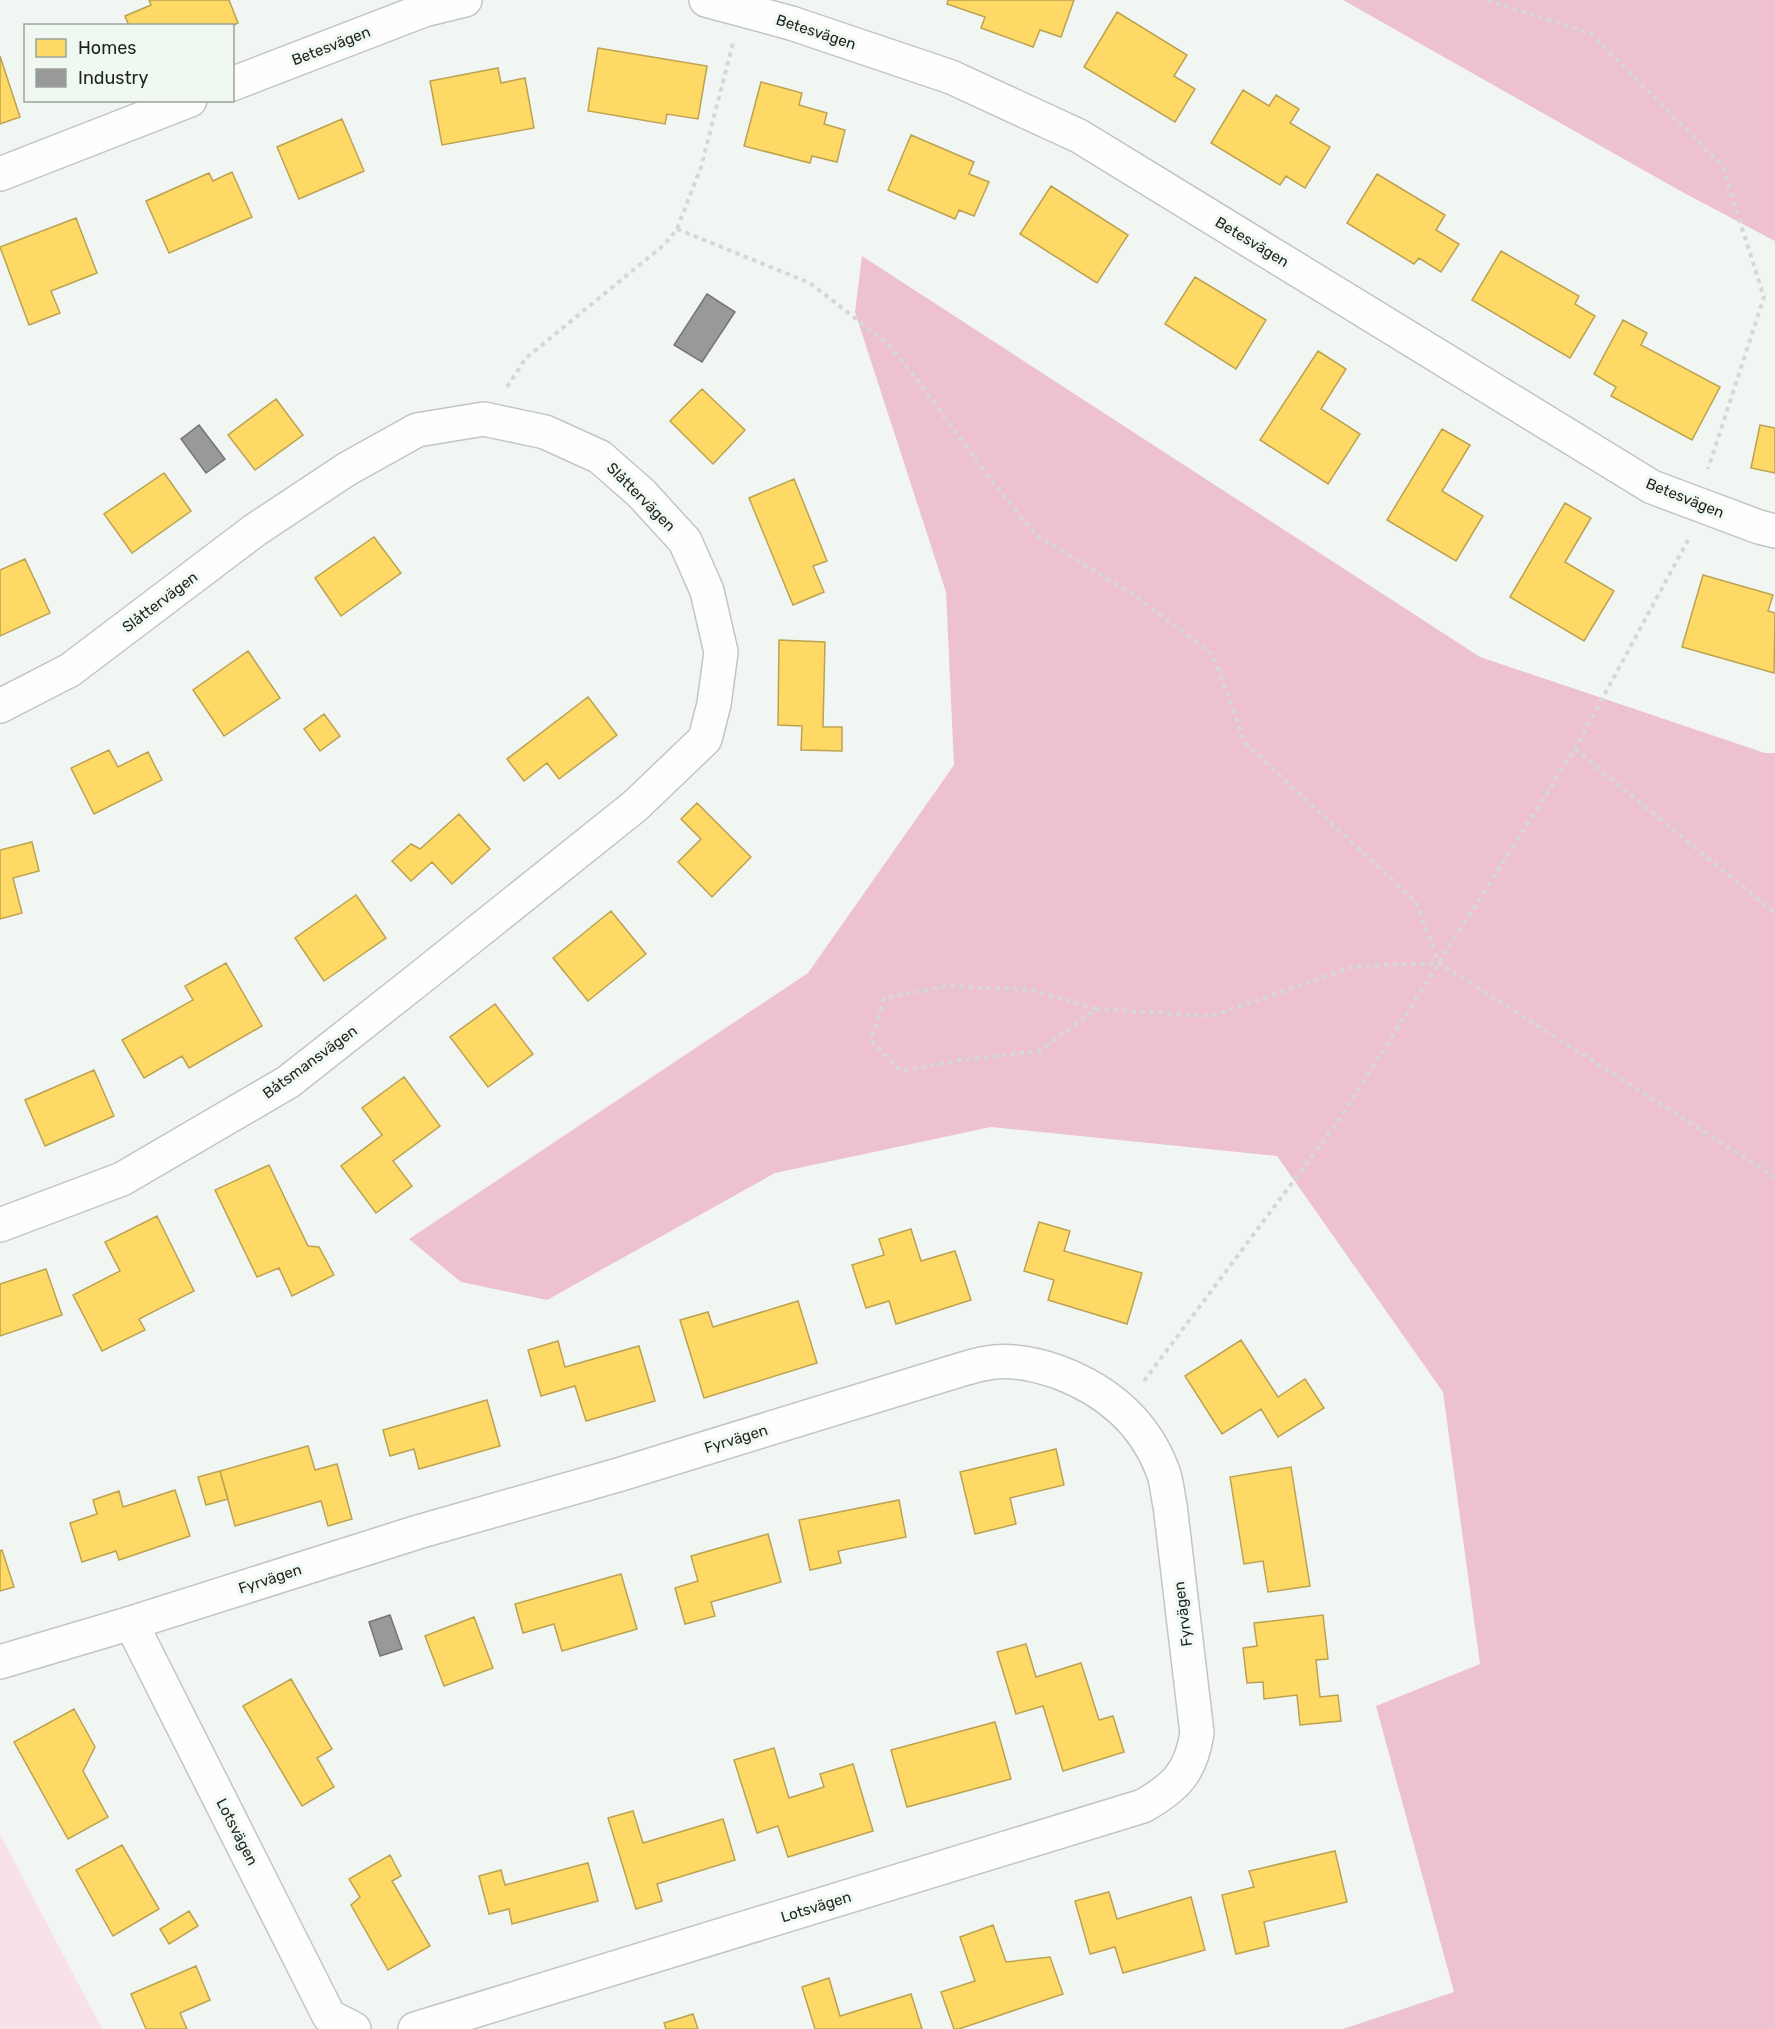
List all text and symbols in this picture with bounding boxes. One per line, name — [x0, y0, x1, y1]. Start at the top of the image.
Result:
street label: Betesvägen — [774, 11, 858, 53]
street label: Betesvägen — [289, 23, 373, 69]
legend — [24, 24, 234, 102]
text: Homes — [78, 37, 136, 59]
text: Industry — [78, 67, 148, 89]
street label: Betesvägen — [1212, 213, 1292, 271]
street label: Slåttervägen — [603, 459, 679, 535]
street label: Betesvägen — [1643, 474, 1727, 522]
street label: Slåttervägen — [119, 568, 201, 636]
street label: Båtsmansvägen — [259, 1022, 361, 1102]
street label: Fyrvägen — [702, 1421, 770, 1457]
street label: Fyrvägen — [236, 1560, 304, 1598]
street label: Fyrvägen — [1170, 1581, 1196, 1647]
street label: Lotsvägen — [212, 1795, 262, 1869]
street label: Lotsvägen — [779, 1888, 853, 1926]

